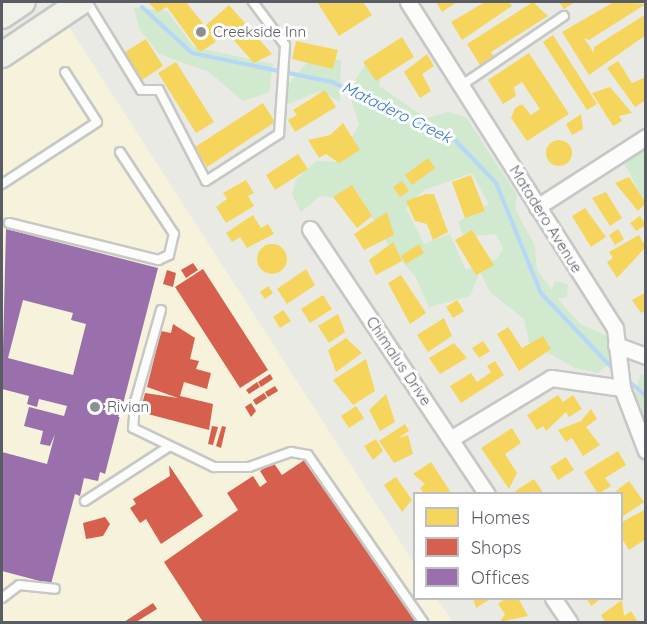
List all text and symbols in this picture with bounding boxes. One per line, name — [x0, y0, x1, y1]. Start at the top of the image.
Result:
place label: Creekside Inn — [213, 23, 306, 41]
marker: Creekside Inn — [194, 25, 208, 39]
water label: Matadero Creek — [339, 77, 455, 147]
street label: Matadero Avenue — [506, 162, 586, 276]
street label: Chimalus Drive — [363, 313, 435, 409]
place label: Rivian — [107, 398, 149, 416]
marker: Rivian — [88, 400, 102, 414]
legend — [413, 492, 623, 600]
text: Homes — [471, 506, 530, 529]
text: Shops — [471, 536, 522, 559]
text: Offices — [471, 566, 530, 589]

